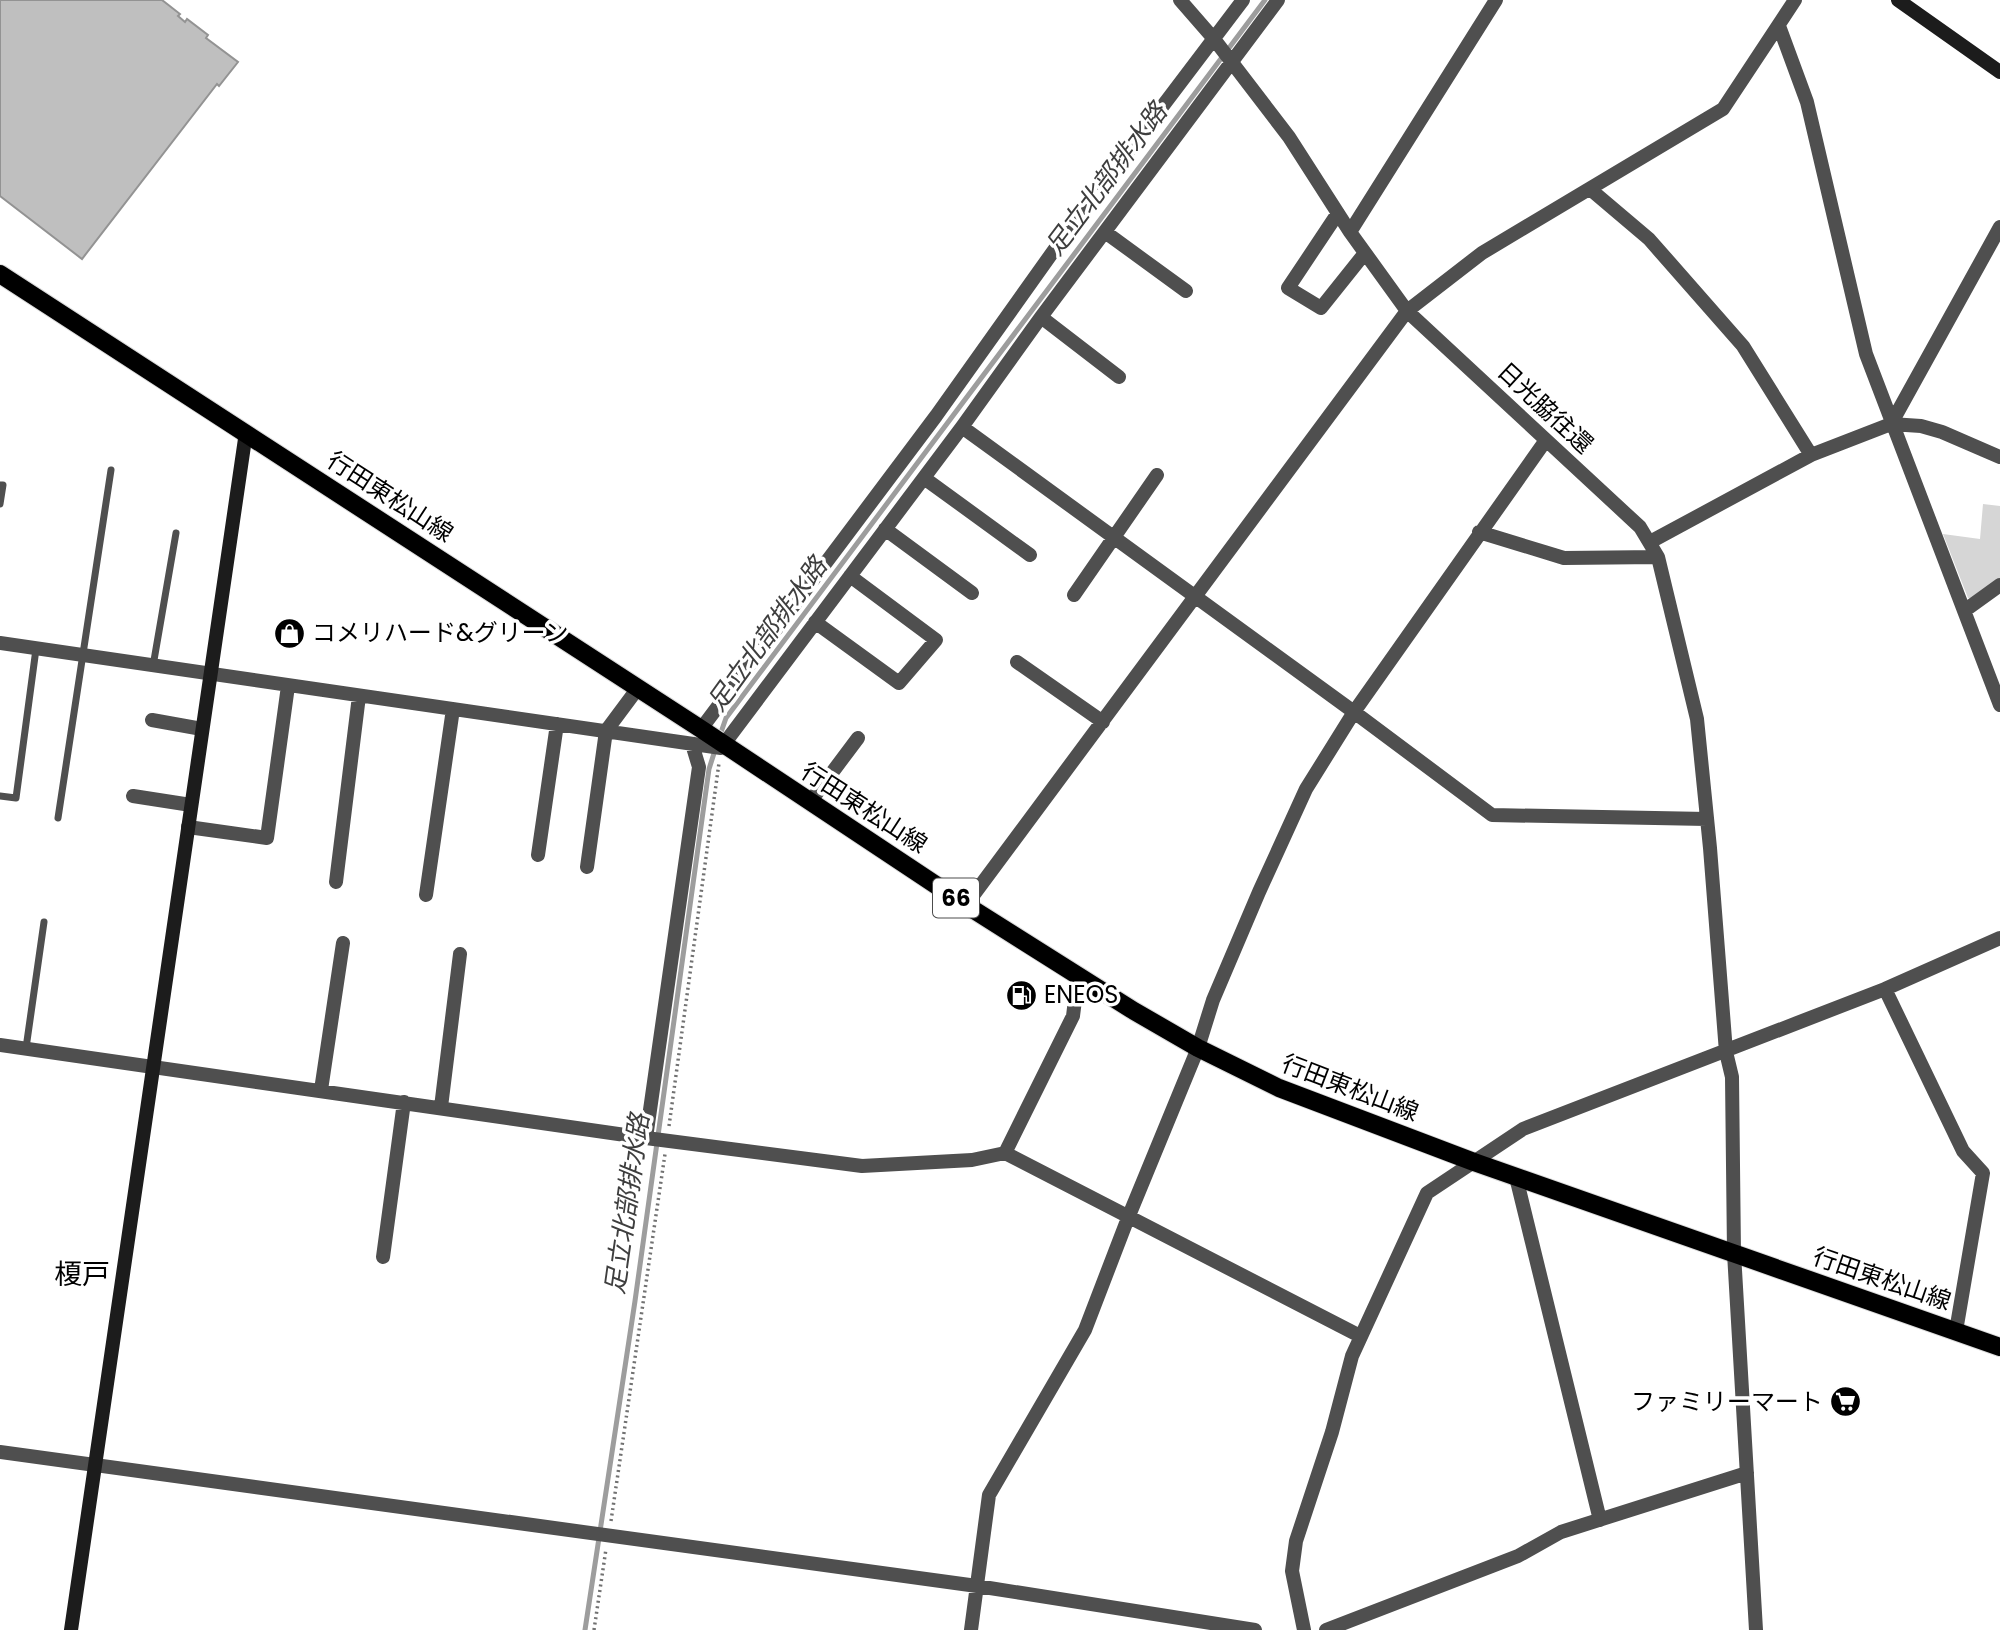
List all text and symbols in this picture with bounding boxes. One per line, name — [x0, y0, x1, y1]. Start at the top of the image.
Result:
water label: 足立北部排水路 — [1037, 94, 1176, 263]
street label: 日光脇往還 — [1490, 355, 1600, 461]
street label: 行田東松山線 — [321, 444, 460, 550]
water label: 足立北部排水路 — [699, 548, 836, 718]
shop icon: コメリハード&グリーン — [272, 616, 306, 650]
place label: コメリハード&グリーン — [312, 616, 569, 649]
street label: 行田東松山線 — [795, 755, 934, 861]
road number: 66 — [933, 878, 979, 917]
fuel station icon: ENEOS — [1004, 978, 1038, 1012]
place label: ENEOS — [1044, 978, 1118, 1011]
street label: 行田東松山線 — [1277, 1046, 1423, 1129]
water label: 足立北部排水路 — [597, 1109, 658, 1297]
street label: 行田東松山線 — [1809, 1239, 1956, 1318]
district label: 榎戸 — [54, 1255, 110, 1294]
place label: ファミリーマート — [1631, 1385, 1823, 1418]
supermarket icon: ファミリーマート — [1829, 1385, 1863, 1419]

